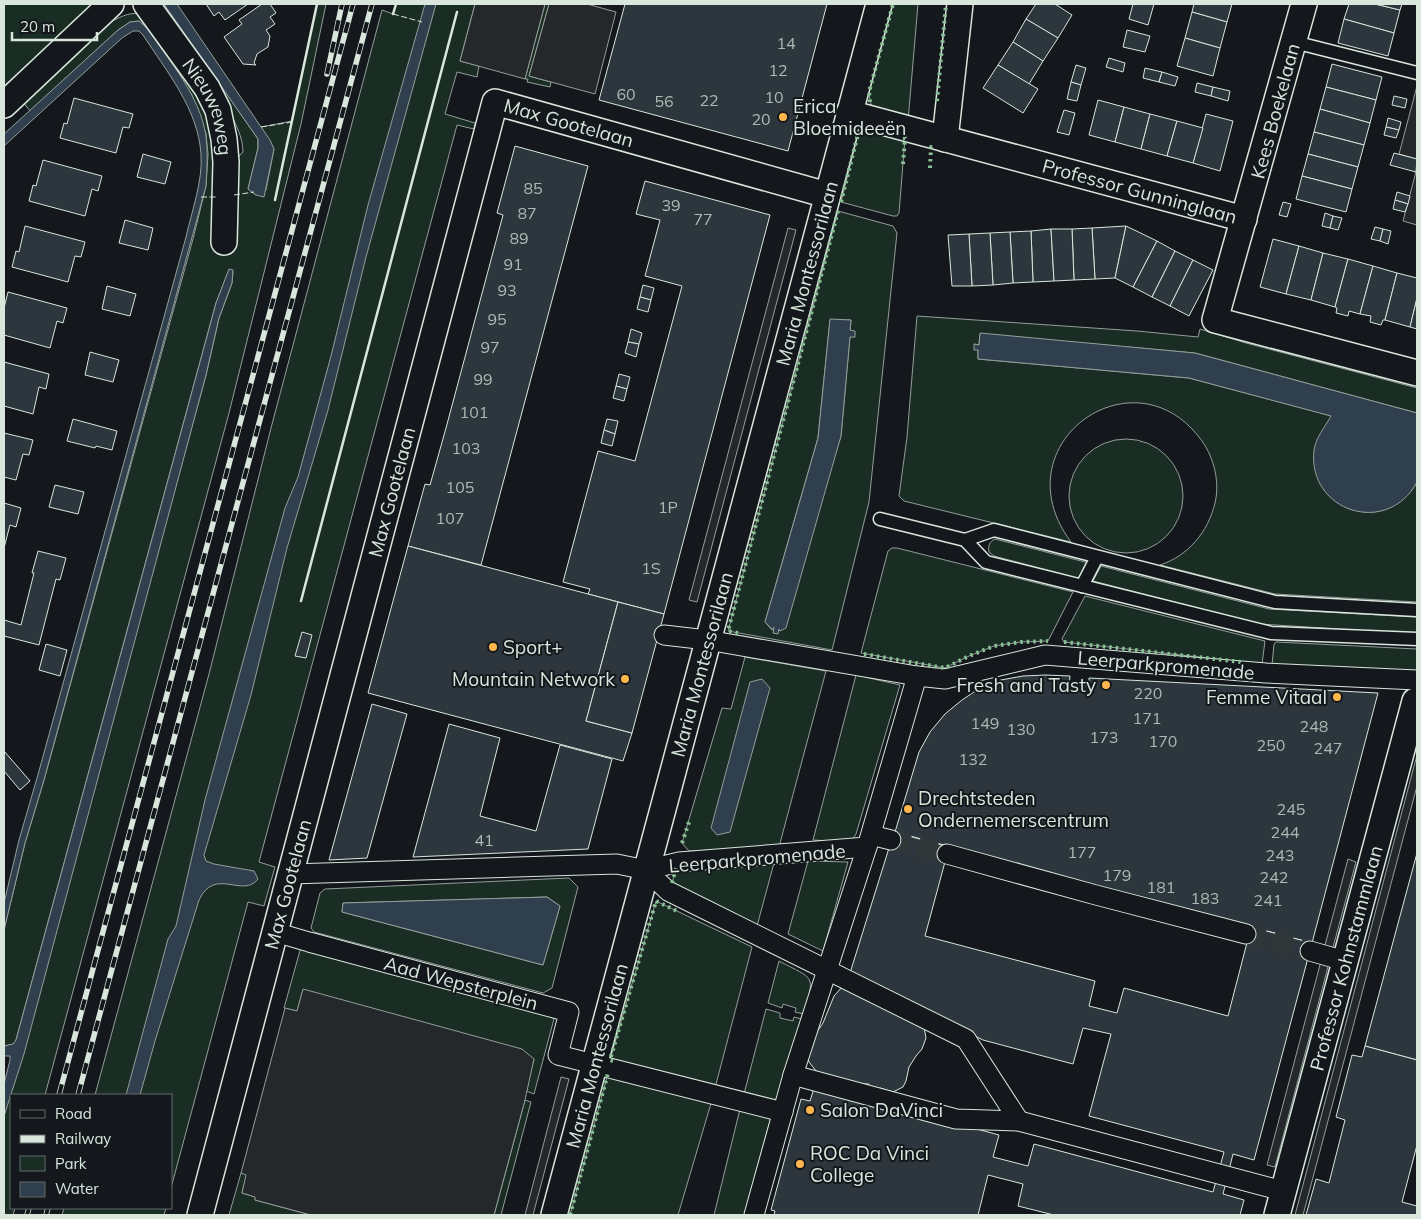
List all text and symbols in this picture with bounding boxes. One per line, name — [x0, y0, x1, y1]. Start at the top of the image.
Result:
scale bar — [12, 10, 98, 42]
text: 20 m — [20, 17, 55, 36]
house number: 14 — [776, 33, 796, 53]
street label: Kees Boekelaan — [1245, 41, 1305, 181]
street label: Nieuweweg — [177, 53, 237, 156]
house number: 12 — [768, 60, 788, 80]
house number: 60 — [616, 84, 636, 104]
house number: 10 — [764, 87, 784, 107]
house number: 22 — [699, 90, 719, 110]
house number: 56 — [654, 91, 674, 111]
street label: Max Gootelaan — [501, 93, 636, 152]
place label: Erica Bloemideeën — [793, 94, 906, 140]
house number: 20 — [751, 109, 771, 129]
marker: Erica Bloemideeën — [777, 111, 789, 123]
street label: Professor Gunninglaan — [1040, 153, 1240, 229]
house number: 85 — [523, 178, 543, 198]
street label: Maria Montessorilaan — [770, 178, 843, 368]
house number: 39 — [661, 195, 681, 215]
house number: 87 — [517, 203, 537, 223]
house number: 77 — [693, 209, 713, 229]
house number: 89 — [509, 228, 529, 248]
house number: 91 — [503, 254, 523, 274]
house number: 93 — [497, 280, 517, 300]
house number: 95 — [487, 309, 507, 329]
house number: 97 — [480, 337, 500, 357]
house number: 99 — [473, 369, 493, 389]
house number: 101 — [460, 402, 488, 422]
street label: Max Gootelaan — [363, 424, 420, 560]
house number: 103 — [452, 438, 480, 458]
house number: 105 — [446, 477, 474, 497]
house number: 1P — [658, 497, 678, 517]
house number: 107 — [436, 508, 464, 528]
house number: 1S — [641, 558, 661, 578]
street label: Maria Montessorilaan — [665, 569, 738, 760]
place label: Sport+ — [503, 635, 563, 659]
marker: Sport+ — [487, 641, 499, 653]
street label: Leerparkpromenade — [1076, 645, 1256, 685]
place label: Mountain Network — [452, 667, 615, 691]
marker: Mountain Network — [619, 673, 631, 685]
place label: Fresh and Tasty — [956, 673, 1096, 697]
marker: Fresh and Tasty — [1100, 679, 1112, 691]
house number: 220 — [1134, 683, 1162, 703]
place label: Femme Vitaal — [1206, 685, 1327, 709]
marker: Femme Vitaal — [1331, 691, 1343, 703]
house number: 171 — [1133, 708, 1161, 728]
house number: 149 — [971, 713, 999, 733]
house number: 248 — [1300, 716, 1328, 736]
house number: 130 — [1007, 719, 1035, 739]
house number: 173 — [1090, 727, 1118, 747]
house number: 170 — [1149, 731, 1177, 751]
house number: 250 — [1257, 735, 1285, 755]
house number: 247 — [1314, 738, 1342, 758]
house number: 132 — [959, 749, 987, 769]
place label: Drechtsteden Ondernemerscentrum — [918, 786, 1109, 832]
house number: 245 — [1277, 799, 1305, 819]
marker: Drechtsteden Ondernemerscentrum — [902, 803, 914, 815]
street label: Max Gootelaan — [259, 817, 316, 952]
house number: 244 — [1271, 822, 1300, 842]
house number: 41 — [474, 830, 494, 850]
street label: Leerparkpromenade — [667, 838, 847, 878]
house number: 177 — [1068, 842, 1096, 862]
street label: Professor Kohnstammlaan — [1304, 843, 1388, 1073]
house number: 243 — [1266, 845, 1294, 865]
house number: 179 — [1103, 865, 1131, 885]
house number: 242 — [1260, 867, 1288, 887]
house number: 181 — [1147, 877, 1175, 897]
house number: 183 — [1191, 888, 1219, 908]
house number: 241 — [1254, 890, 1282, 910]
street label: Aad Wepsterplein — [381, 951, 541, 1015]
street label: Maria Montessorilaan — [561, 961, 633, 1151]
legend — [10, 1094, 172, 1209]
place label: Salon DaVinci — [820, 1098, 943, 1122]
text: Road — [55, 1104, 92, 1123]
marker: Salon DaVinci — [804, 1104, 816, 1116]
text: Railway — [55, 1129, 111, 1148]
place label: ROC Da Vinci College — [810, 1141, 929, 1187]
text: Park — [55, 1154, 87, 1173]
marker: ROC Da Vinci College — [794, 1158, 806, 1170]
text: Water — [55, 1179, 99, 1198]

